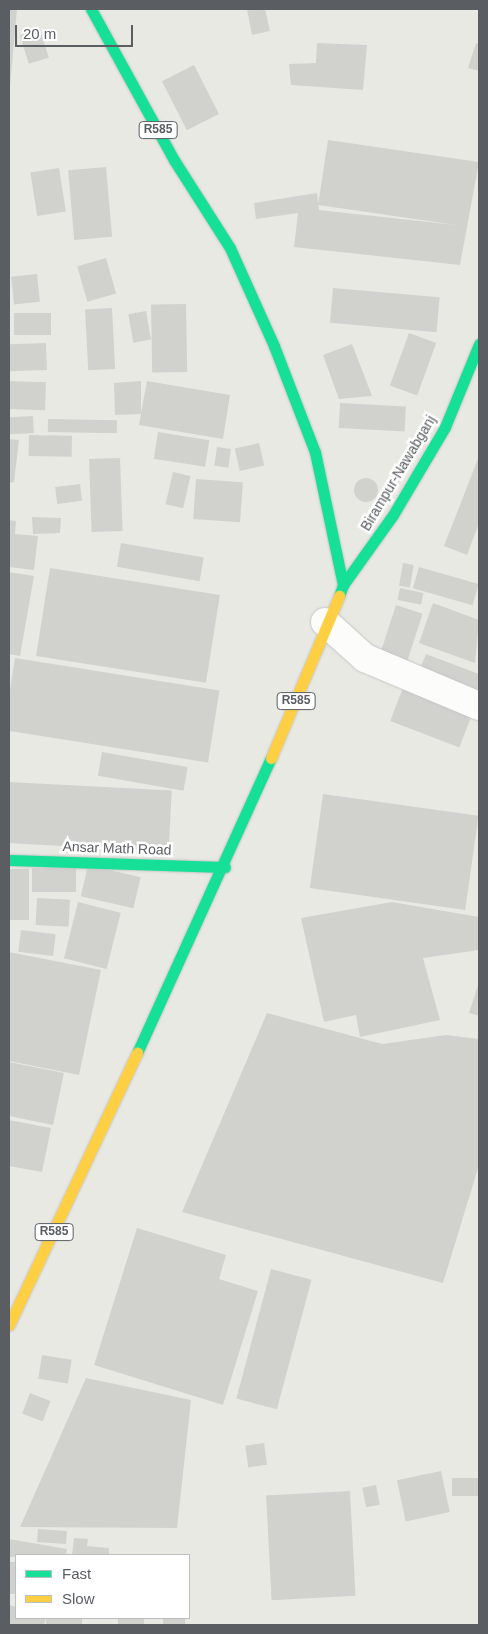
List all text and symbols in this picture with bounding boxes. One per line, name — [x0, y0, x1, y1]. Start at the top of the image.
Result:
scale bar — [18, 15, 135, 47]
text: 20 m — [23, 25, 56, 42]
road number: R585 — [138, 120, 178, 140]
street label: Birampur-Nawabganj — [357, 412, 439, 534]
road number: R585 — [276, 691, 316, 710]
street label: Ansar Math Road — [62, 838, 172, 858]
road number: R585 — [34, 1222, 74, 1242]
legend — [15, 1554, 190, 1619]
text: Fast — [62, 1565, 91, 1582]
text: Slow — [62, 1590, 95, 1607]

